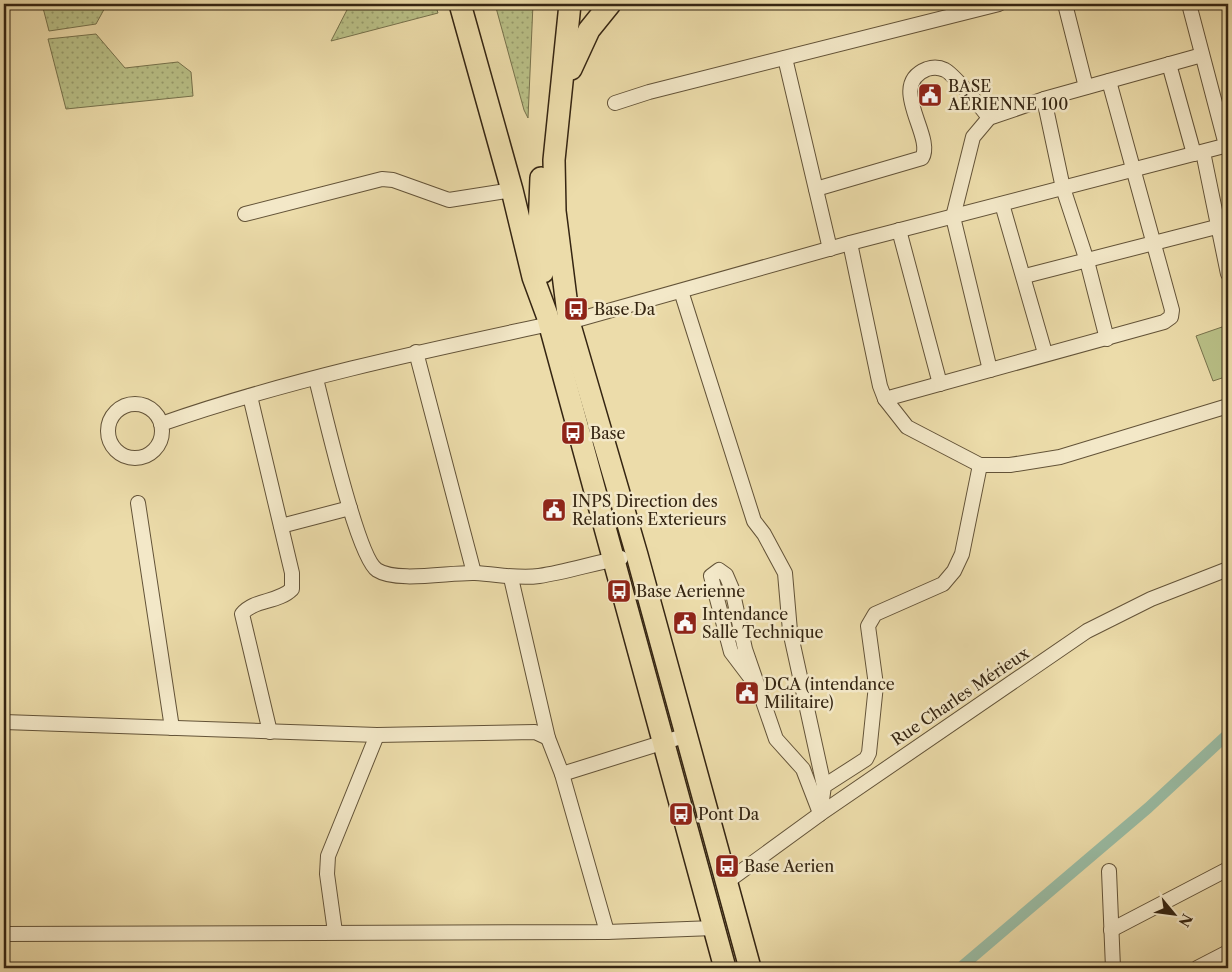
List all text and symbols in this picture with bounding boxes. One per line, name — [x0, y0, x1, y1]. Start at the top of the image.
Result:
place label: BASE AÉRIENNE 100 — [947, 76, 1068, 114]
public building icon: BASE AÉRIENNE 100 — [917, 82, 943, 108]
bus stop icon: Base Da — [563, 296, 589, 322]
place label: Base Da — [594, 299, 656, 319]
bus stop icon: Base — [560, 420, 586, 446]
place label: Base — [590, 423, 626, 443]
place label: INPS Direction des Relations Exterieurs — [572, 491, 726, 529]
public building icon: INPS Direction des Relations Exterieurs — [541, 497, 567, 523]
bus stop icon: Base Aerienne — [606, 578, 632, 604]
place label: Base Aerienne — [636, 581, 745, 601]
place label: Intendance Salle Technique — [702, 604, 823, 642]
public building icon: Intendance Salle Technique — [672, 610, 698, 636]
street label: Rue Charles Mérieux — [887, 642, 1033, 750]
place label: DCA (intendance Militaire) — [764, 674, 895, 712]
public building icon: DCA (intendance Militaire) — [734, 680, 760, 706]
bus stop icon: Pont Da — [668, 801, 694, 827]
place label: Pont Da — [698, 804, 760, 824]
bus stop icon: Base Aerien — [714, 853, 740, 879]
place label: Base Aerien — [744, 856, 834, 876]
north arrow — [1150, 890, 1200, 940]
text: N — [1175, 911, 1196, 930]

